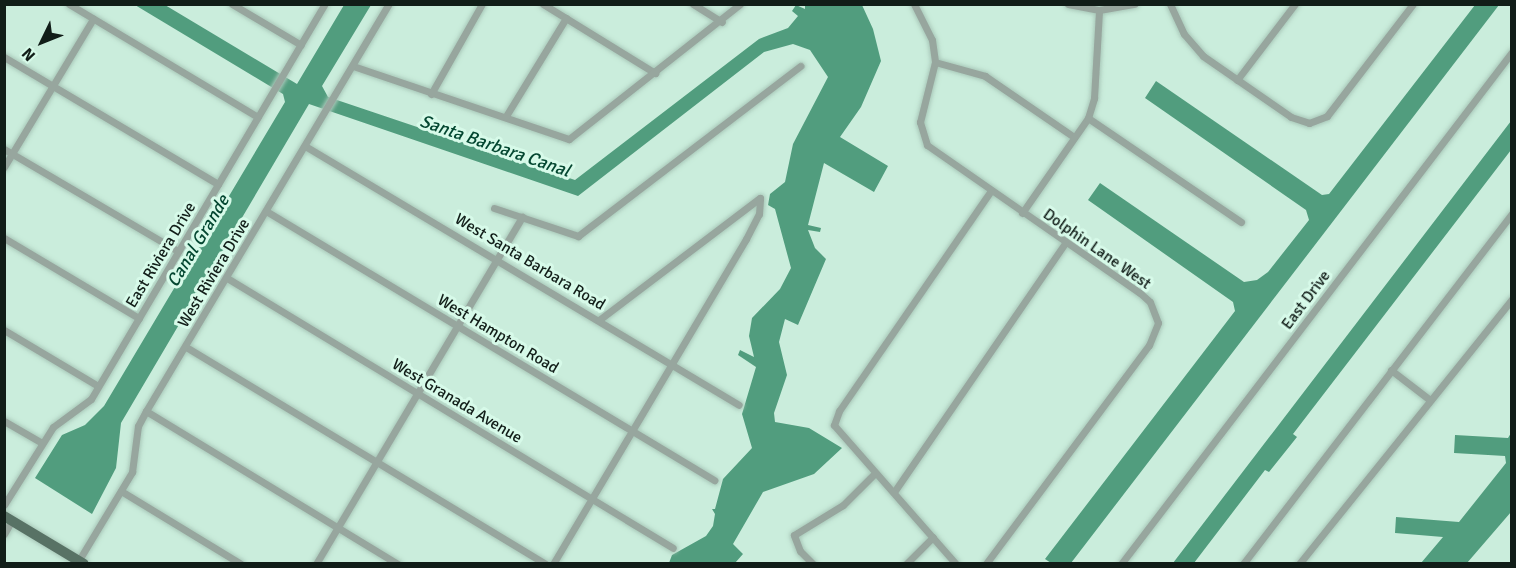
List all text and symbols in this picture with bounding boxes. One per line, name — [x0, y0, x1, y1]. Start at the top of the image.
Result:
north arrow — [12, 12, 72, 72]
text: N — [18, 43, 40, 65]
water label: Santa Barbara Canal — [417, 110, 573, 182]
water label: Canal Grande — [162, 191, 234, 291]
street label: East Riviera Drive — [122, 199, 200, 311]
street label: Dolphin Lane West — [1039, 205, 1155, 293]
street label: West Santa Barbara Road — [451, 209, 609, 315]
street label: West Riviera Drive — [174, 215, 254, 331]
street label: East Drive — [1278, 267, 1334, 333]
street label: West Hampton Road — [434, 290, 562, 378]
street label: West Granada Avenue — [389, 355, 525, 447]

